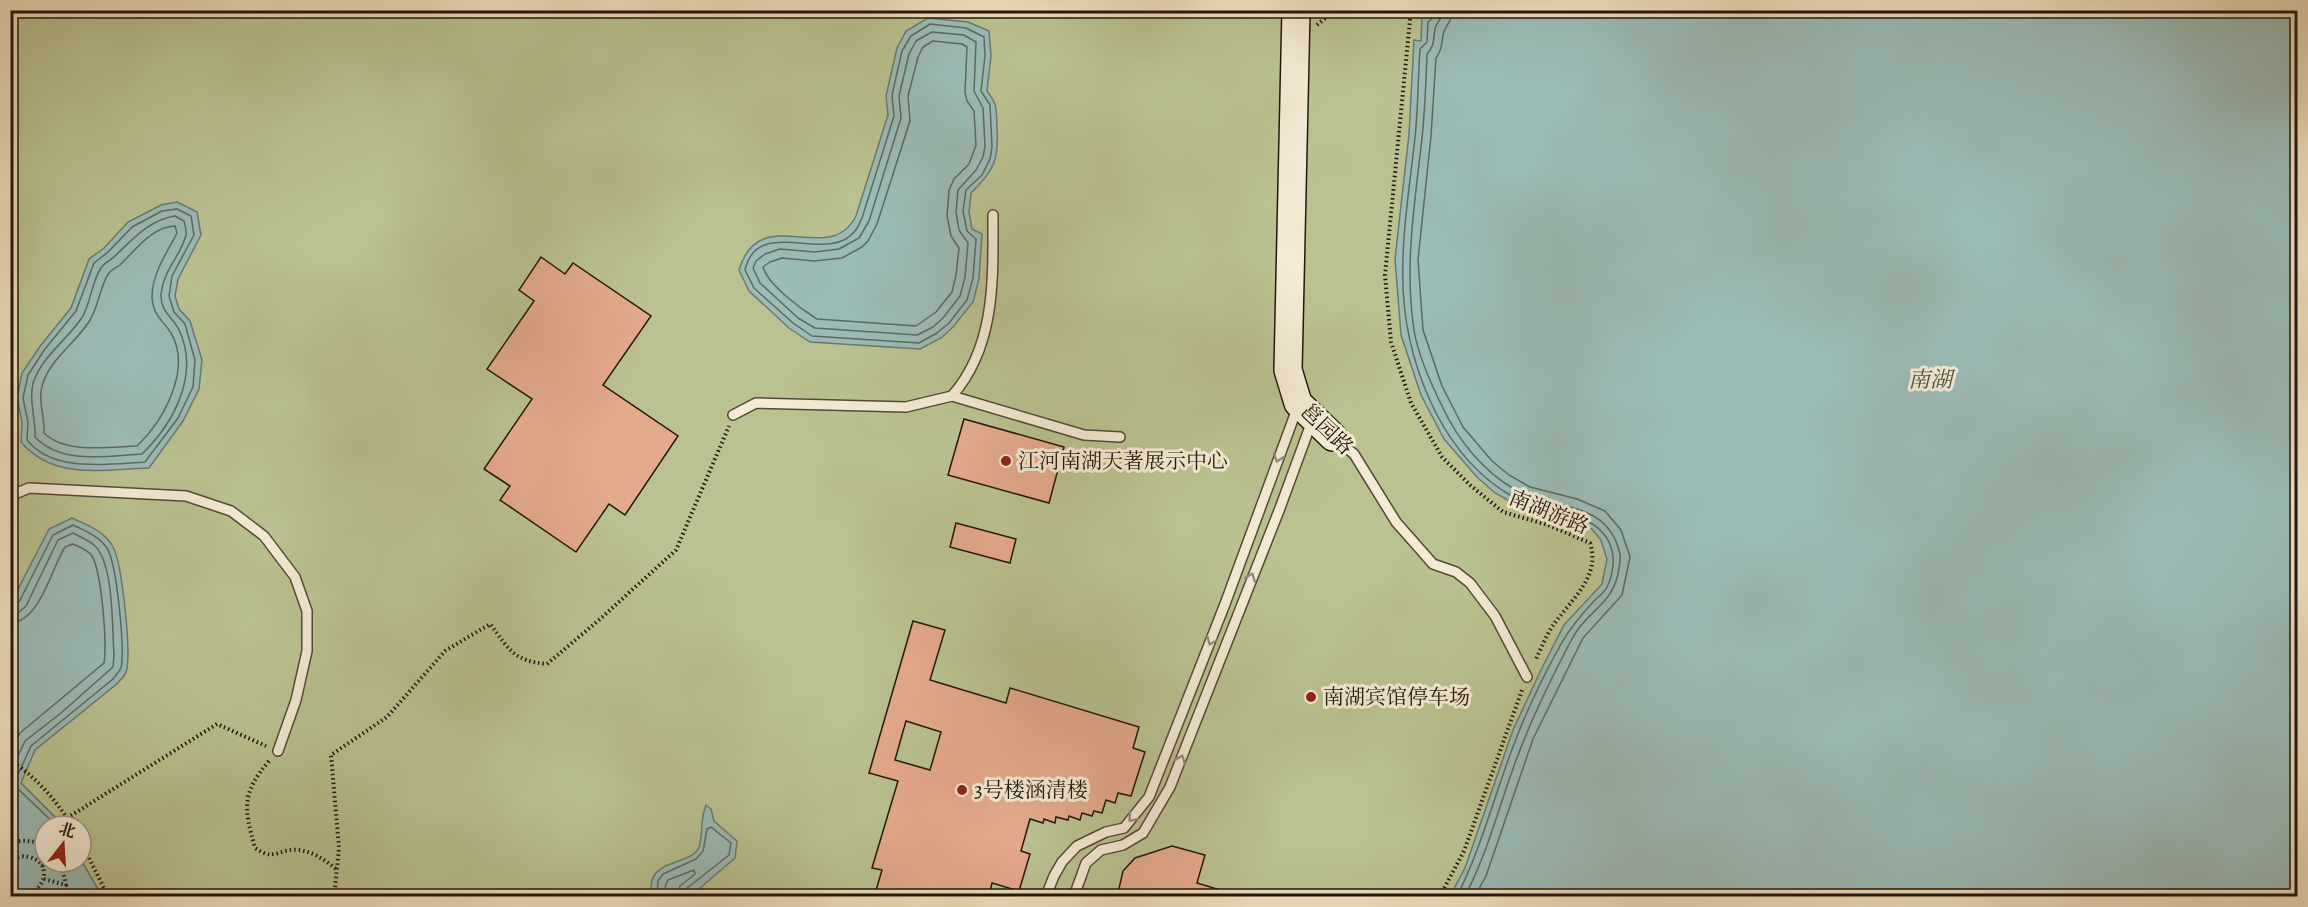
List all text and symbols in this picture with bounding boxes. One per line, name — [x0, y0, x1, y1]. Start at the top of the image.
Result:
water label: 南湖 — [1908, 365, 1956, 395]
street label: 邕园路 — [1295, 397, 1359, 461]
place label: 江河南湖天著展示中心 — [1018, 447, 1228, 475]
one-way arrow — [1273, 453, 1286, 463]
marker: 江河南湖天著展示中心 — [999, 454, 1013, 468]
street label: 南湖游路 — [1505, 483, 1593, 541]
one-way arrow — [1244, 572, 1257, 583]
one-way arrow — [1205, 635, 1218, 646]
place label: 南湖宾馆停车场 — [1323, 683, 1470, 711]
marker: 南湖宾馆停车场 — [1304, 690, 1318, 704]
one-way arrow — [1174, 754, 1187, 765]
place label: 3号楼涵清楼 — [974, 776, 1088, 804]
marker: 3号楼涵清楼 — [955, 783, 969, 797]
one-way arrow — [1128, 811, 1139, 822]
north arrow — [33, 814, 93, 874]
text: 北 — [56, 818, 78, 843]

